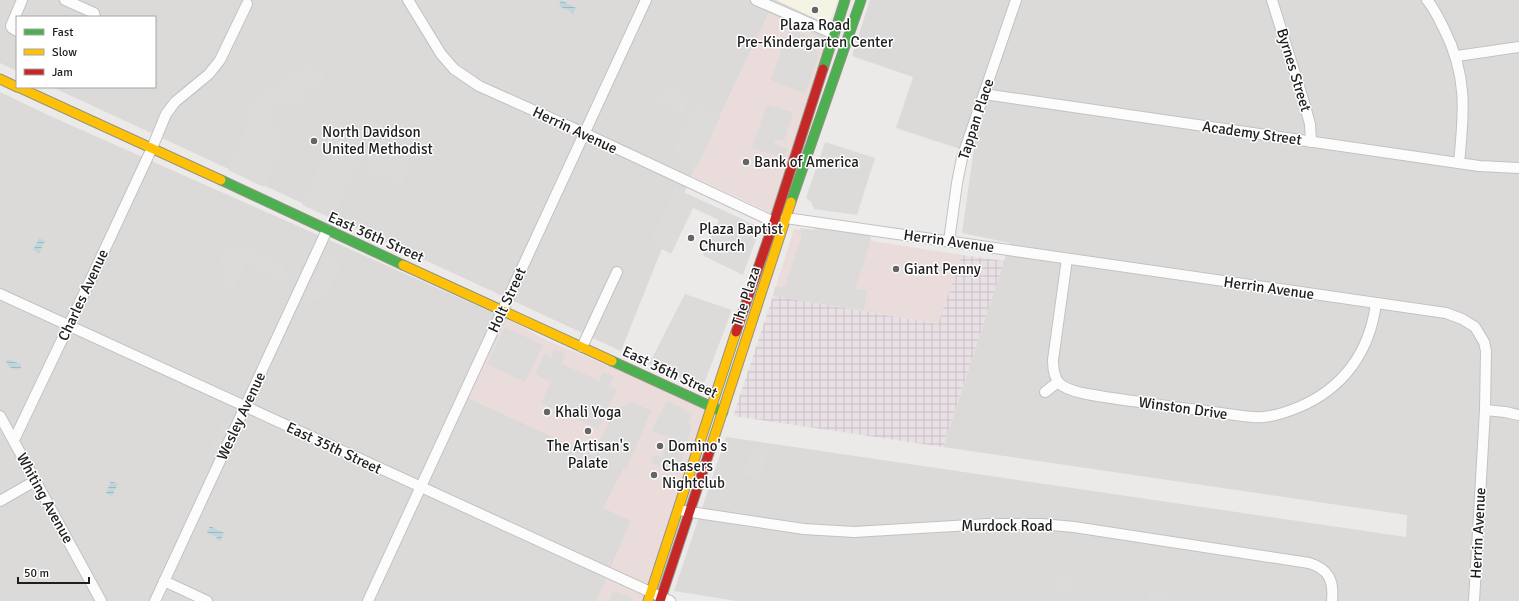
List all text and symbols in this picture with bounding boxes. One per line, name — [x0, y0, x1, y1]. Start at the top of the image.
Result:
marker: Plaza Road Pre-Kindergarten Center — [810, 5, 820, 15]
legend — [16, 16, 156, 88]
place label: Plaza Road Pre-Kindergarten Center — [737, 16, 894, 51]
text: Fast — [52, 25, 73, 40]
street label: Byrnes Street — [1273, 26, 1315, 114]
text: Slow — [52, 45, 77, 60]
text: Jam — [52, 65, 73, 80]
street label: Tappan Place — [954, 76, 998, 162]
street label: Herrin Avenue — [530, 103, 620, 157]
street label: Academy Street — [1201, 117, 1303, 149]
place label: North Davidson United Methodist — [322, 123, 433, 158]
marker: North Davidson United Methodist — [309, 136, 319, 146]
place label: Bank of America — [754, 153, 859, 171]
marker: Bank of America — [741, 157, 751, 167]
street label: East 36th Street — [325, 208, 427, 266]
place label: Plaza Baptist Church — [699, 220, 783, 255]
street label: Herrin Avenue — [902, 226, 996, 256]
marker: Plaza Baptist Church — [686, 233, 696, 243]
street label: Charles Avenue — [54, 246, 112, 344]
place label: Giant Penny — [904, 260, 981, 278]
street label: The Plaza — [728, 264, 764, 328]
marker: Giant Penny — [891, 264, 901, 274]
street label: Holt Street — [484, 265, 530, 335]
street label: Herrin Avenue — [1222, 273, 1316, 303]
street label: East 36th Street — [619, 342, 721, 402]
street label: Wesley Avenue — [213, 369, 269, 463]
street label: Winston Drive — [1137, 393, 1229, 423]
place label: Khali Yoga — [555, 403, 621, 421]
marker: Khali Yoga — [542, 407, 552, 417]
street label: East 35th Street — [283, 418, 385, 478]
marker: The Artisan's Palate — [583, 426, 593, 436]
place label: The Artisan's Palate — [547, 437, 630, 472]
place label: Domino's — [668, 437, 728, 455]
marker: Domino's — [655, 441, 665, 451]
street label: Whiting Avenue — [13, 450, 77, 546]
place label: Chasers Nightclub — [662, 457, 725, 492]
marker: Chasers Nightclub — [649, 470, 659, 480]
street label: Herrin Avenue — [1467, 487, 1489, 579]
street label: Murdock Road — [961, 517, 1053, 535]
scale bar — [18, 559, 89, 585]
text: 50 m — [24, 566, 49, 581]

